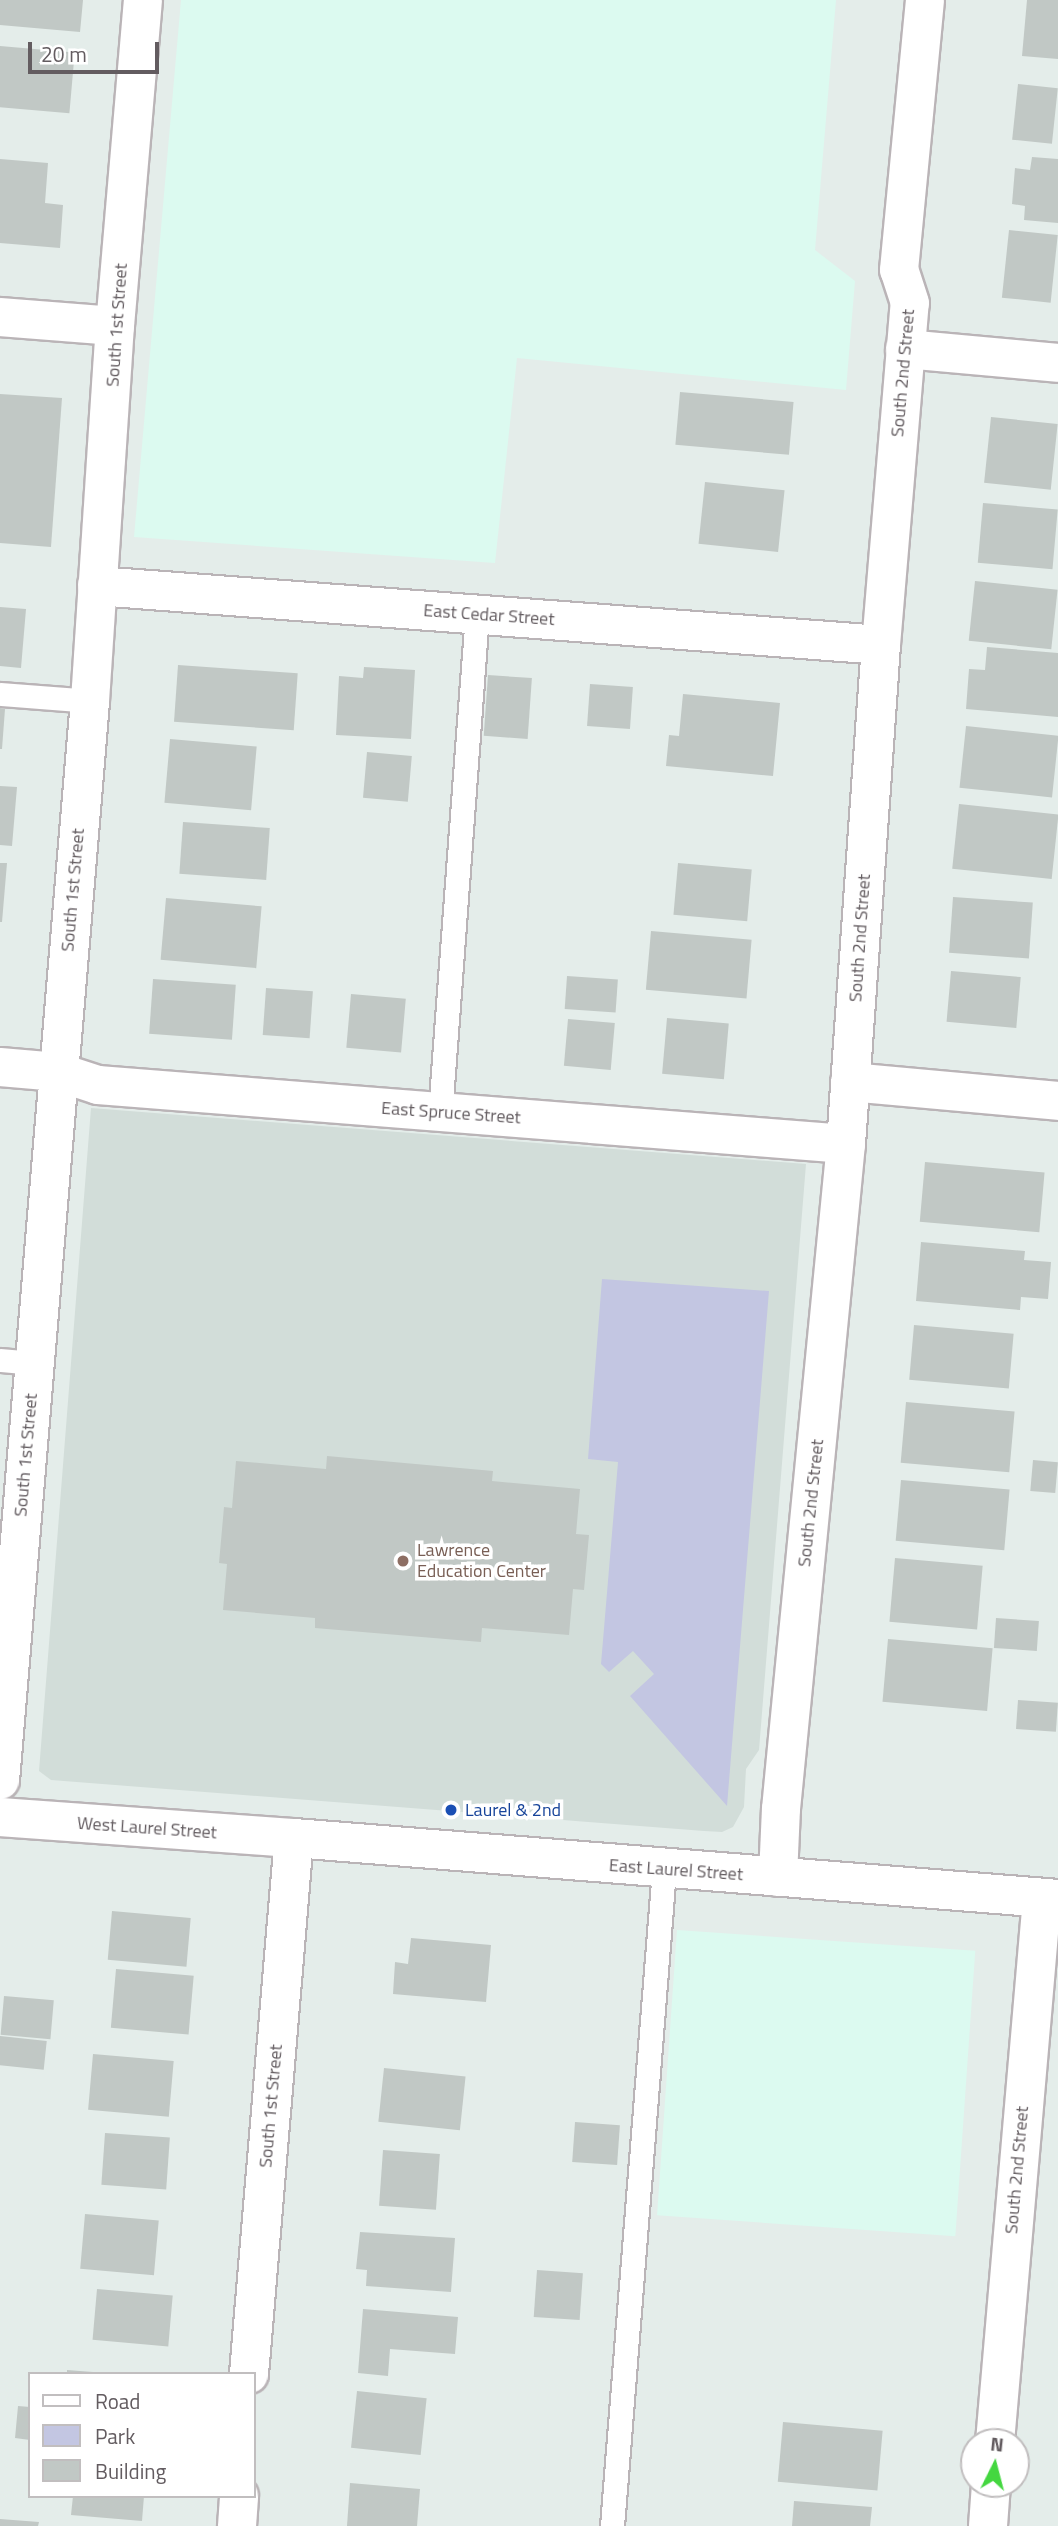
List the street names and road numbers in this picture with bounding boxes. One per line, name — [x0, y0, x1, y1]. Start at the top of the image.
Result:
street label: South 1st Street — [102, 262, 132, 388]
street label: South 2nd Street — [887, 308, 919, 438]
street label: East Cedar Street — [423, 600, 555, 630]
street label: South 1st Street — [57, 827, 89, 953]
street label: South 2nd Street — [845, 873, 875, 1003]
street label: East Spruce Street — [380, 1097, 522, 1129]
street label: South 1st Street — [10, 1392, 42, 1518]
street label: South 2nd Street — [794, 1438, 828, 1568]
street label: West Laurel Street — [76, 1812, 218, 1844]
street label: East Laurel Street — [608, 1855, 744, 1885]
street label: South 1st Street — [255, 2043, 287, 2169]
street label: South 2nd Street — [1001, 2105, 1033, 2235]

